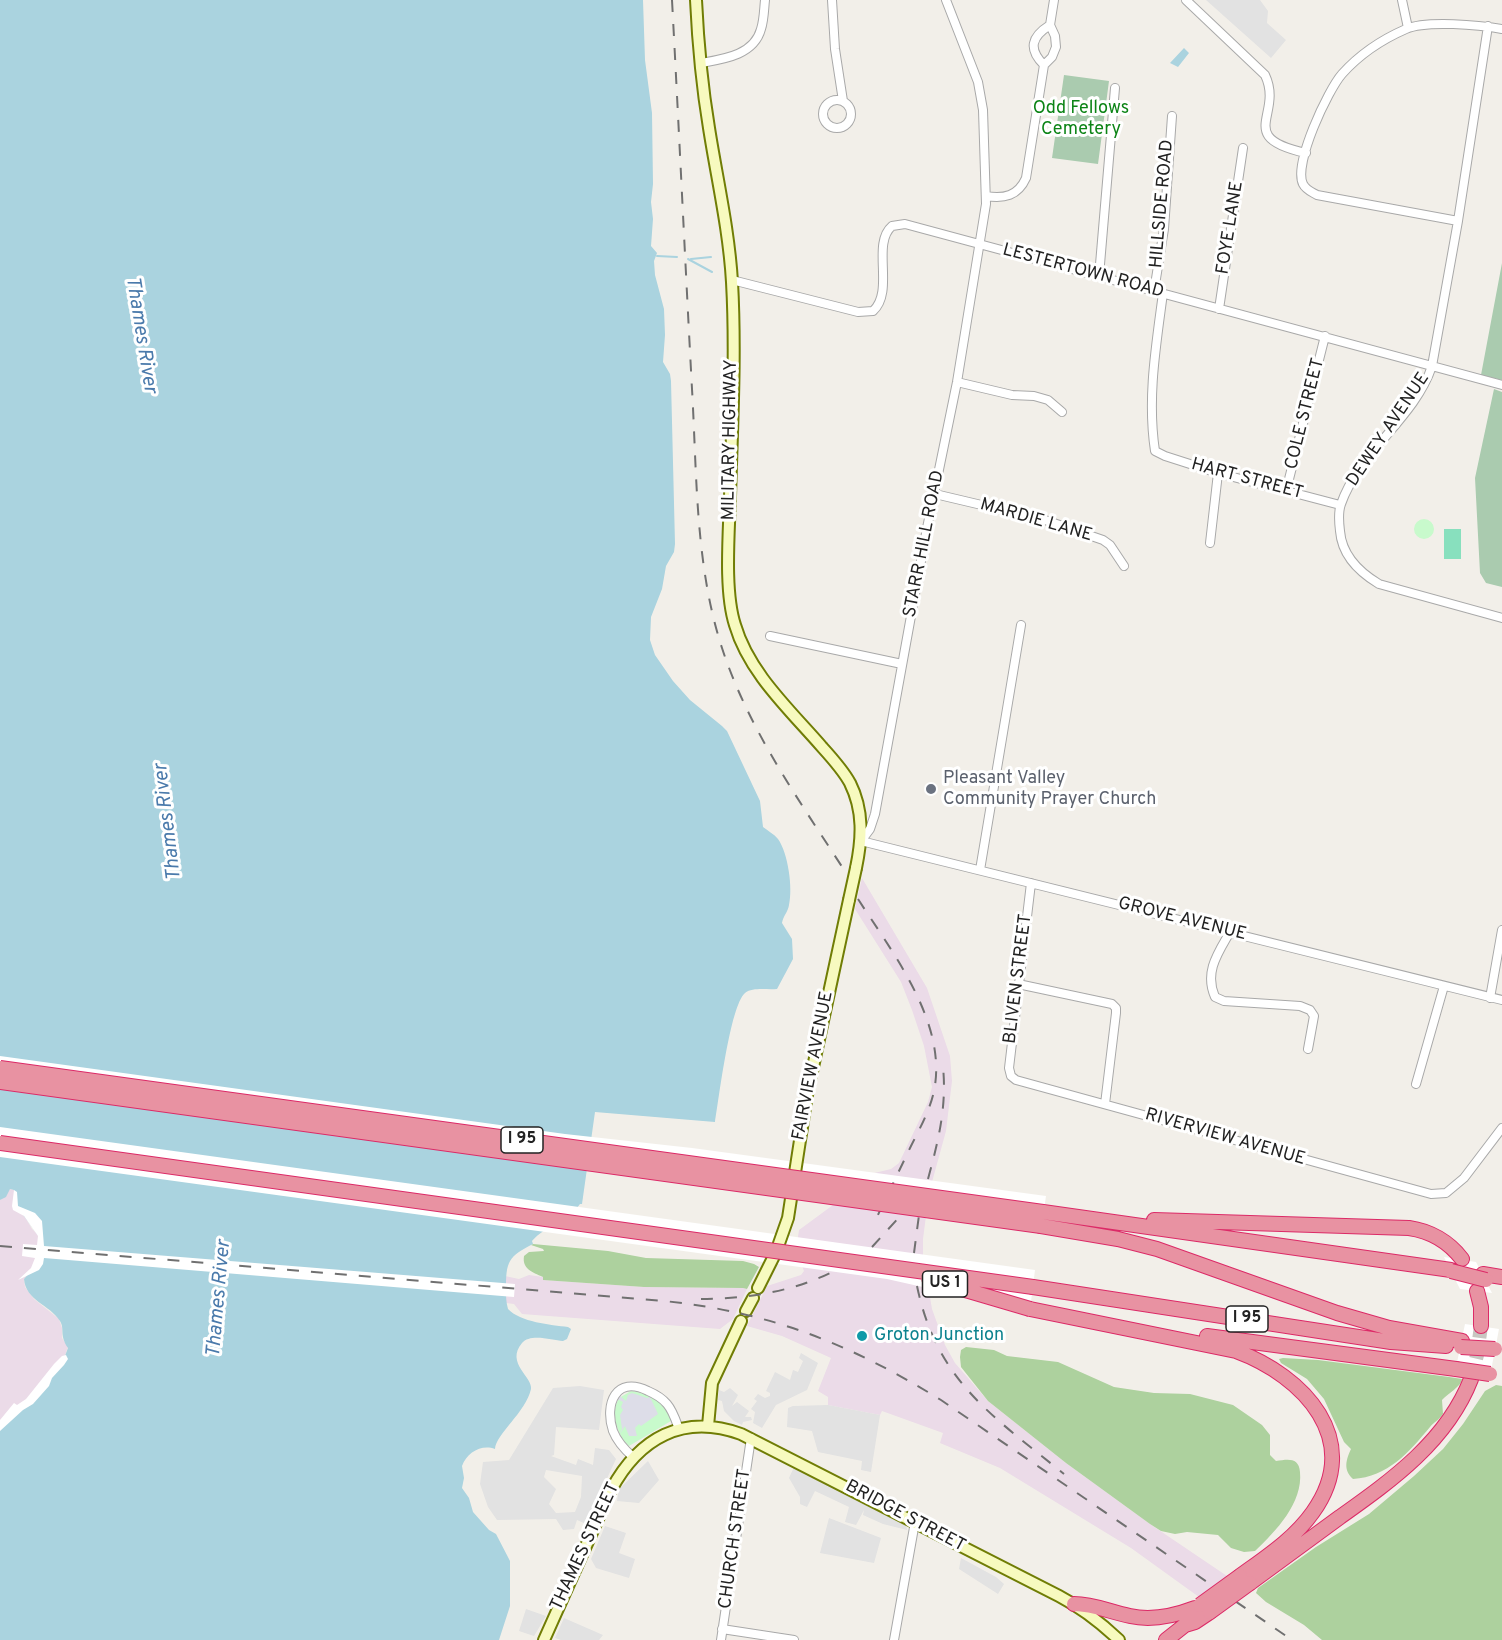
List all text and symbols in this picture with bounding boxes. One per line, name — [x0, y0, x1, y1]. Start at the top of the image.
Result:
park label: Odd Fellows Cemetery — [1033, 98, 1129, 140]
street label: HILLSIDE ROAD — [1147, 139, 1179, 269]
street label: FOYE LANE — [1213, 180, 1249, 276]
street label: LESTERTOWN ROAD — [1000, 240, 1166, 304]
water label: Thames River — [119, 275, 161, 395]
street label: COLE STREET — [1282, 356, 1330, 472]
street label: MILITARY HIGHWAY — [719, 359, 743, 521]
street label: DEWEY AVENUE — [1343, 369, 1435, 491]
street label: HART STREET — [1189, 455, 1305, 505]
street label: STARR HILL ROAD — [900, 469, 950, 619]
street label: MARDIE LANE — [977, 495, 1095, 547]
water label: Thames River — [150, 762, 188, 882]
place label: Pleasant Valley Community Prayer Church — [943, 768, 1156, 810]
marker: Pleasant Valley Community Prayer Church — [924, 782, 938, 796]
street label: GROVE AVENUE — [1116, 894, 1248, 946]
street label: BLIVEN STREET — [1000, 913, 1038, 1045]
street label: FAIRVIEW AVENUE — [789, 990, 839, 1142]
street label: RIVERVIEW AVENUE — [1142, 1105, 1308, 1171]
road number: I 95 — [501, 1127, 543, 1153]
water label: Thames River — [203, 1239, 237, 1359]
road number: US 1 — [922, 1271, 968, 1297]
road number: I 95 — [1226, 1306, 1268, 1332]
place label: Groton Junction — [874, 1325, 1004, 1347]
marker: Groton Junction — [855, 1329, 869, 1343]
street label: CHURCH STREET — [715, 1468, 757, 1610]
street label: BRIDGE STREET — [841, 1476, 969, 1558]
street label: THAMES STREET — [547, 1479, 625, 1615]

